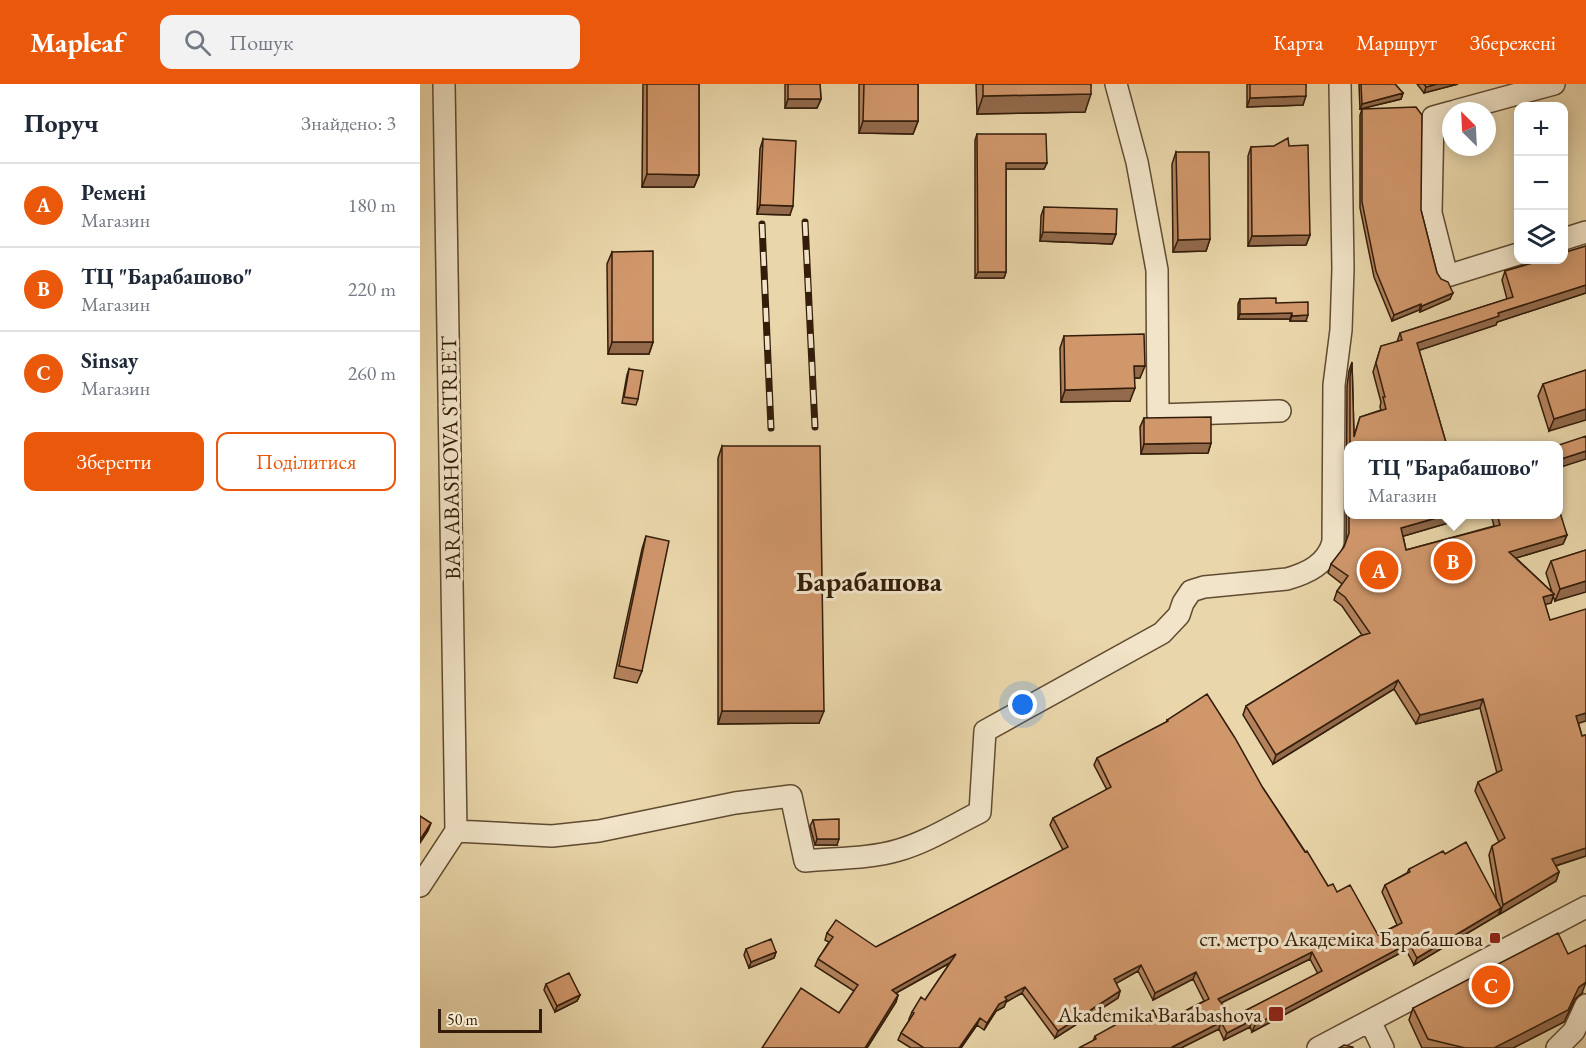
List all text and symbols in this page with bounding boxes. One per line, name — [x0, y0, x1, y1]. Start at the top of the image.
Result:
search box — [160, 15, 580, 69]
text: Mapleaf — [30, 24, 124, 60]
icon: search — [181, 26, 214, 59]
text: Пошук — [229, 28, 293, 57]
text: Карта — [1273, 29, 1323, 56]
text: Маршрут — [1356, 29, 1437, 56]
text: Збережені — [1470, 29, 1556, 56]
north arrow — [1442, 102, 1496, 156]
map controls — [1514, 102, 1568, 264]
button: + — [1514, 102, 1568, 156]
text: Поруч — [24, 106, 99, 140]
text: Знайдено: 3 — [301, 110, 396, 136]
button: − — [1514, 156, 1568, 210]
text: Ремені — [81, 178, 146, 207]
text: A — [36, 192, 51, 218]
text: 180 m — [348, 192, 396, 218]
text: Магазин — [81, 207, 150, 233]
button: layers — [1514, 210, 1568, 264]
text: ТЦ "Барабашово" — [81, 262, 253, 291]
text: B — [37, 276, 50, 302]
text: 220 m — [348, 276, 396, 302]
text: Магазин — [81, 291, 150, 317]
street label: BARABASHOVA STREET — [434, 336, 467, 580]
text: Sinsay — [81, 346, 138, 375]
text: C — [36, 360, 51, 386]
text: 260 m — [348, 360, 396, 386]
text: Магазин — [81, 375, 150, 401]
button: Зберегти — [24, 432, 204, 491]
button: Поділитися — [216, 432, 396, 491]
popup — [1344, 441, 1563, 519]
text: ТЦ "Барабашово" — [1368, 453, 1539, 482]
text: Магазин — [1368, 482, 1437, 508]
pin: B — [1434, 538, 1472, 584]
pin: A — [1360, 548, 1398, 592]
district label: Барабашова — [796, 563, 943, 599]
your location — [1008, 690, 1037, 719]
place label: ст. метро Академіка Барабашова — [1199, 924, 1483, 953]
marker: ст. метро Академіка Барабашова — [1488, 931, 1502, 945]
pin: C — [1472, 962, 1510, 1008]
place label: Akademіka Barabashova — [1056, 1000, 1262, 1029]
marker: Akademіka Barabashova — [1267, 1005, 1285, 1023]
scale bar — [438, 1006, 542, 1034]
text: 50 m — [447, 1009, 478, 1030]

